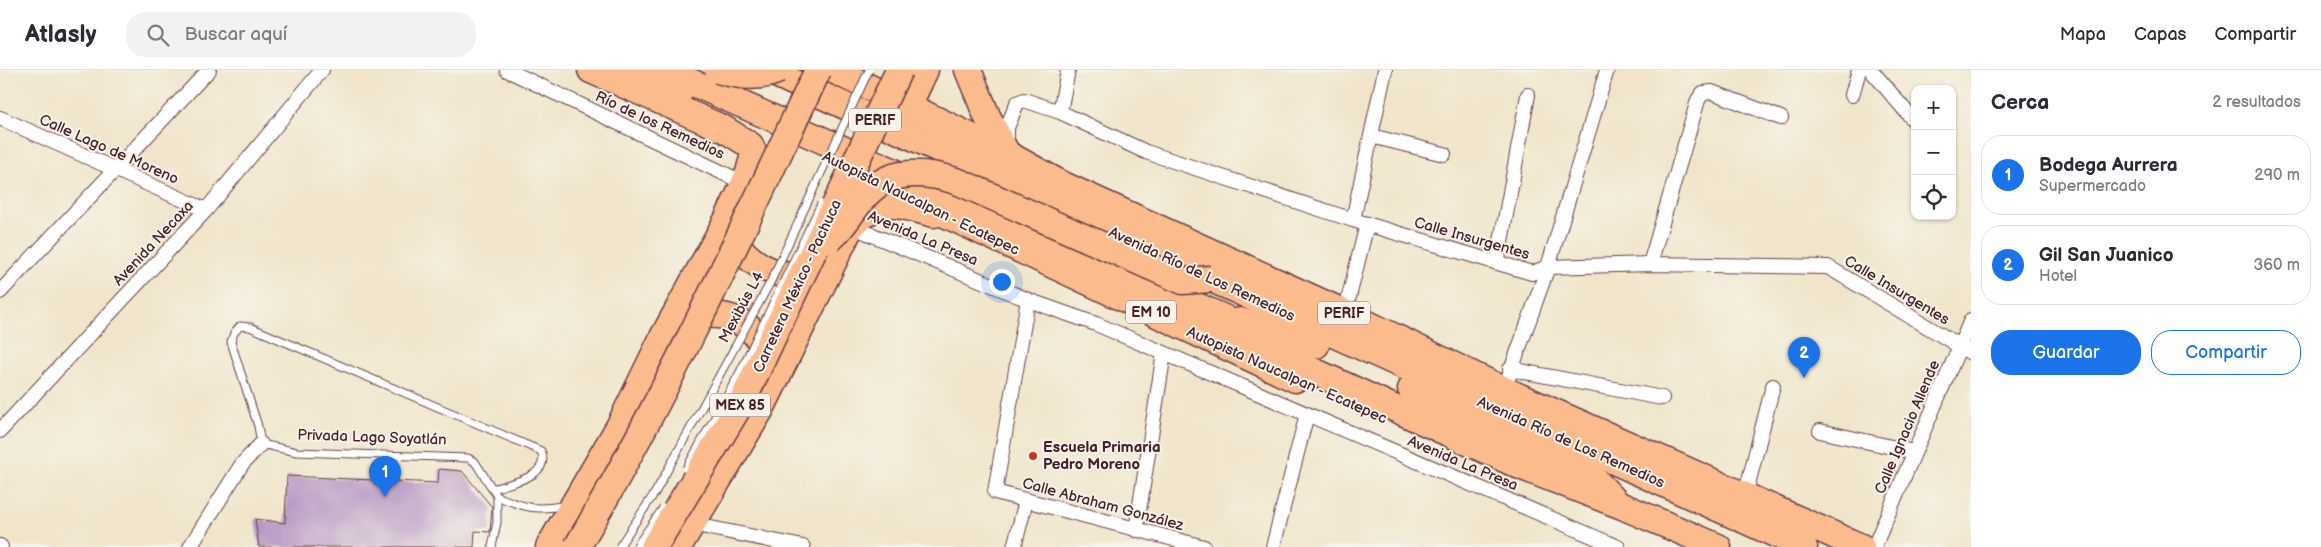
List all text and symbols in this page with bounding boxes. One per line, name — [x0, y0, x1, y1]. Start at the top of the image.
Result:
search box — [126, 12, 476, 57]
text: Atlasly — [25, 20, 96, 49]
icon: search — [144, 21, 172, 49]
text: Buscar aquí — [184, 23, 287, 46]
text: Mapa — [2060, 24, 2106, 45]
text: Capas — [2134, 24, 2187, 45]
text: Compartir — [2215, 24, 2296, 45]
map controls — [1911, 85, 1956, 220]
button: + — [1911, 85, 1956, 130]
street label: Río de los Remedios — [592, 87, 728, 164]
text: Cerca — [1991, 90, 2049, 115]
text: 2 resultados — [2212, 93, 2301, 112]
road number: PERIF — [849, 108, 901, 132]
street label: Calle Lago de Moreno — [36, 110, 181, 189]
button: − — [1911, 130, 1956, 175]
street label: Autopista Naucalpan - Ecatepec — [819, 147, 1023, 260]
text: Bodega Aurrera — [2039, 154, 2178, 177]
text: 1 — [2005, 166, 2011, 185]
text: 290 m — [2254, 166, 2300, 185]
button: locate — [1911, 175, 1956, 220]
text: Supermercado — [2039, 177, 2146, 196]
street label: Avenida Necaxa — [109, 197, 198, 290]
street label: Carretera México - Pachuca — [749, 197, 846, 376]
street label: Avenida La Presa — [865, 207, 981, 270]
street label: Calle Insurgentes — [1412, 213, 1532, 264]
street label: Avenida Río de Los Remedios — [1106, 223, 1298, 326]
text: Gil San Juanico — [2039, 244, 2174, 267]
street label: Calle Insurgentes — [1841, 252, 1953, 330]
text: 2 — [2003, 256, 2013, 275]
text: 360 m — [2253, 256, 2300, 275]
text: Hotel — [2039, 267, 2077, 286]
street label: Mexibús L4 — [715, 268, 768, 346]
your location — [989, 269, 1015, 295]
road number: EM 10 — [1126, 300, 1176, 323]
road number: PERIF — [1318, 302, 1370, 324]
street label: Autopista Naucalpan - Ecatepec — [1184, 323, 1390, 428]
button: Guardar — [1991, 330, 2141, 375]
button: Compartir — [2151, 330, 2301, 375]
pin: 2 — [1788, 337, 1820, 378]
street label: Calle Ignacio Allende — [1871, 357, 1944, 497]
street label: Avenida Río de Los Remedios — [1474, 392, 1668, 493]
road number: MEX 85 — [710, 394, 770, 416]
street label: Privada Lago Soyatlán — [297, 425, 447, 450]
street label: Avenida La Presa — [1405, 432, 1521, 495]
place label: Escuela Primaria Pedro Moreno — [1043, 438, 1161, 474]
marker: Escuela Primaria Pedro Moreno — [1027, 450, 1039, 462]
pin: 1 — [369, 456, 401, 497]
street label: Calle Abraham González — [1020, 474, 1186, 535]

